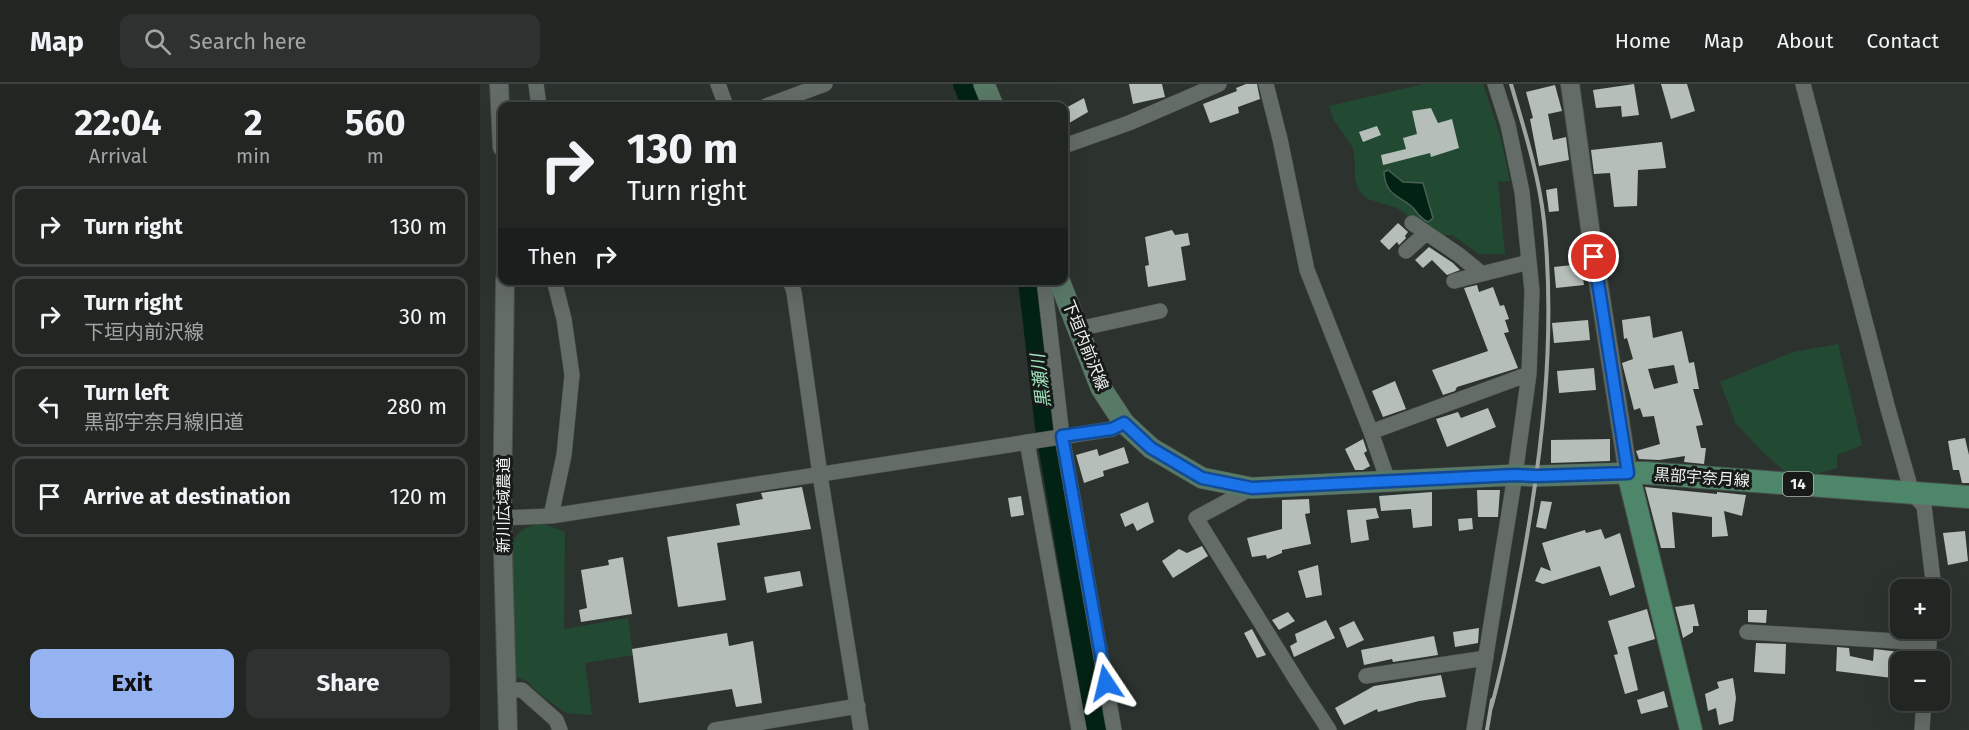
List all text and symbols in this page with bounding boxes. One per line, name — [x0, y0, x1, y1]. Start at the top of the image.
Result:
search box — [120, 14, 540, 68]
text: Map — [30, 25, 84, 58]
icon: search — [141, 25, 174, 58]
text: Search here — [189, 28, 307, 55]
text: Home — [1615, 28, 1671, 54]
text: Map — [1704, 28, 1744, 54]
text: About — [1777, 28, 1834, 54]
text: Contact — [1867, 28, 1939, 54]
text: 22:04 — [74, 101, 162, 145]
text: 2 — [244, 101, 263, 145]
text: 560 — [345, 101, 406, 145]
text: 130 m — [627, 124, 738, 174]
icon: right — [528, 126, 606, 204]
text: Arrival — [89, 144, 147, 168]
text: min — [236, 144, 271, 168]
text: m — [367, 144, 384, 168]
text: Turn right — [627, 175, 747, 207]
icon: right — [33, 210, 66, 243]
text: Turn right — [84, 213, 183, 240]
text: 130 m — [390, 213, 447, 240]
pin — [1568, 231, 1619, 282]
icon: right — [589, 240, 622, 273]
icon: arrive — [1577, 240, 1610, 273]
text: Then — [528, 243, 577, 270]
text: Turn right — [84, 289, 183, 316]
street label: 下垣内前沢線 — [1059, 297, 1112, 393]
icon: right — [33, 300, 66, 333]
text: 30 m — [399, 303, 447, 330]
text: 下垣内前沢線 — [84, 320, 204, 344]
water label: 黒瀬川 — [1027, 351, 1055, 409]
text: Turn left — [84, 379, 169, 406]
icon: left — [33, 390, 66, 423]
text: 280 m — [387, 393, 447, 420]
text: 黒部宇奈月線旧道 — [84, 410, 244, 434]
street label: 新川広域農道 — [494, 457, 513, 553]
street label: 黒部宇奈月線 — [1653, 465, 1751, 490]
road number: 14 — [1783, 472, 1813, 496]
icon: arrive — [33, 480, 66, 513]
text: Arrive at destination — [84, 483, 291, 510]
text: 120 m — [390, 483, 447, 510]
map controls — [1890, 579, 1950, 711]
button: + — [1890, 579, 1950, 639]
button: Exit — [30, 649, 234, 718]
button: Share — [246, 649, 450, 718]
position arrow — [1074, 651, 1138, 715]
button: − — [1890, 651, 1950, 711]

